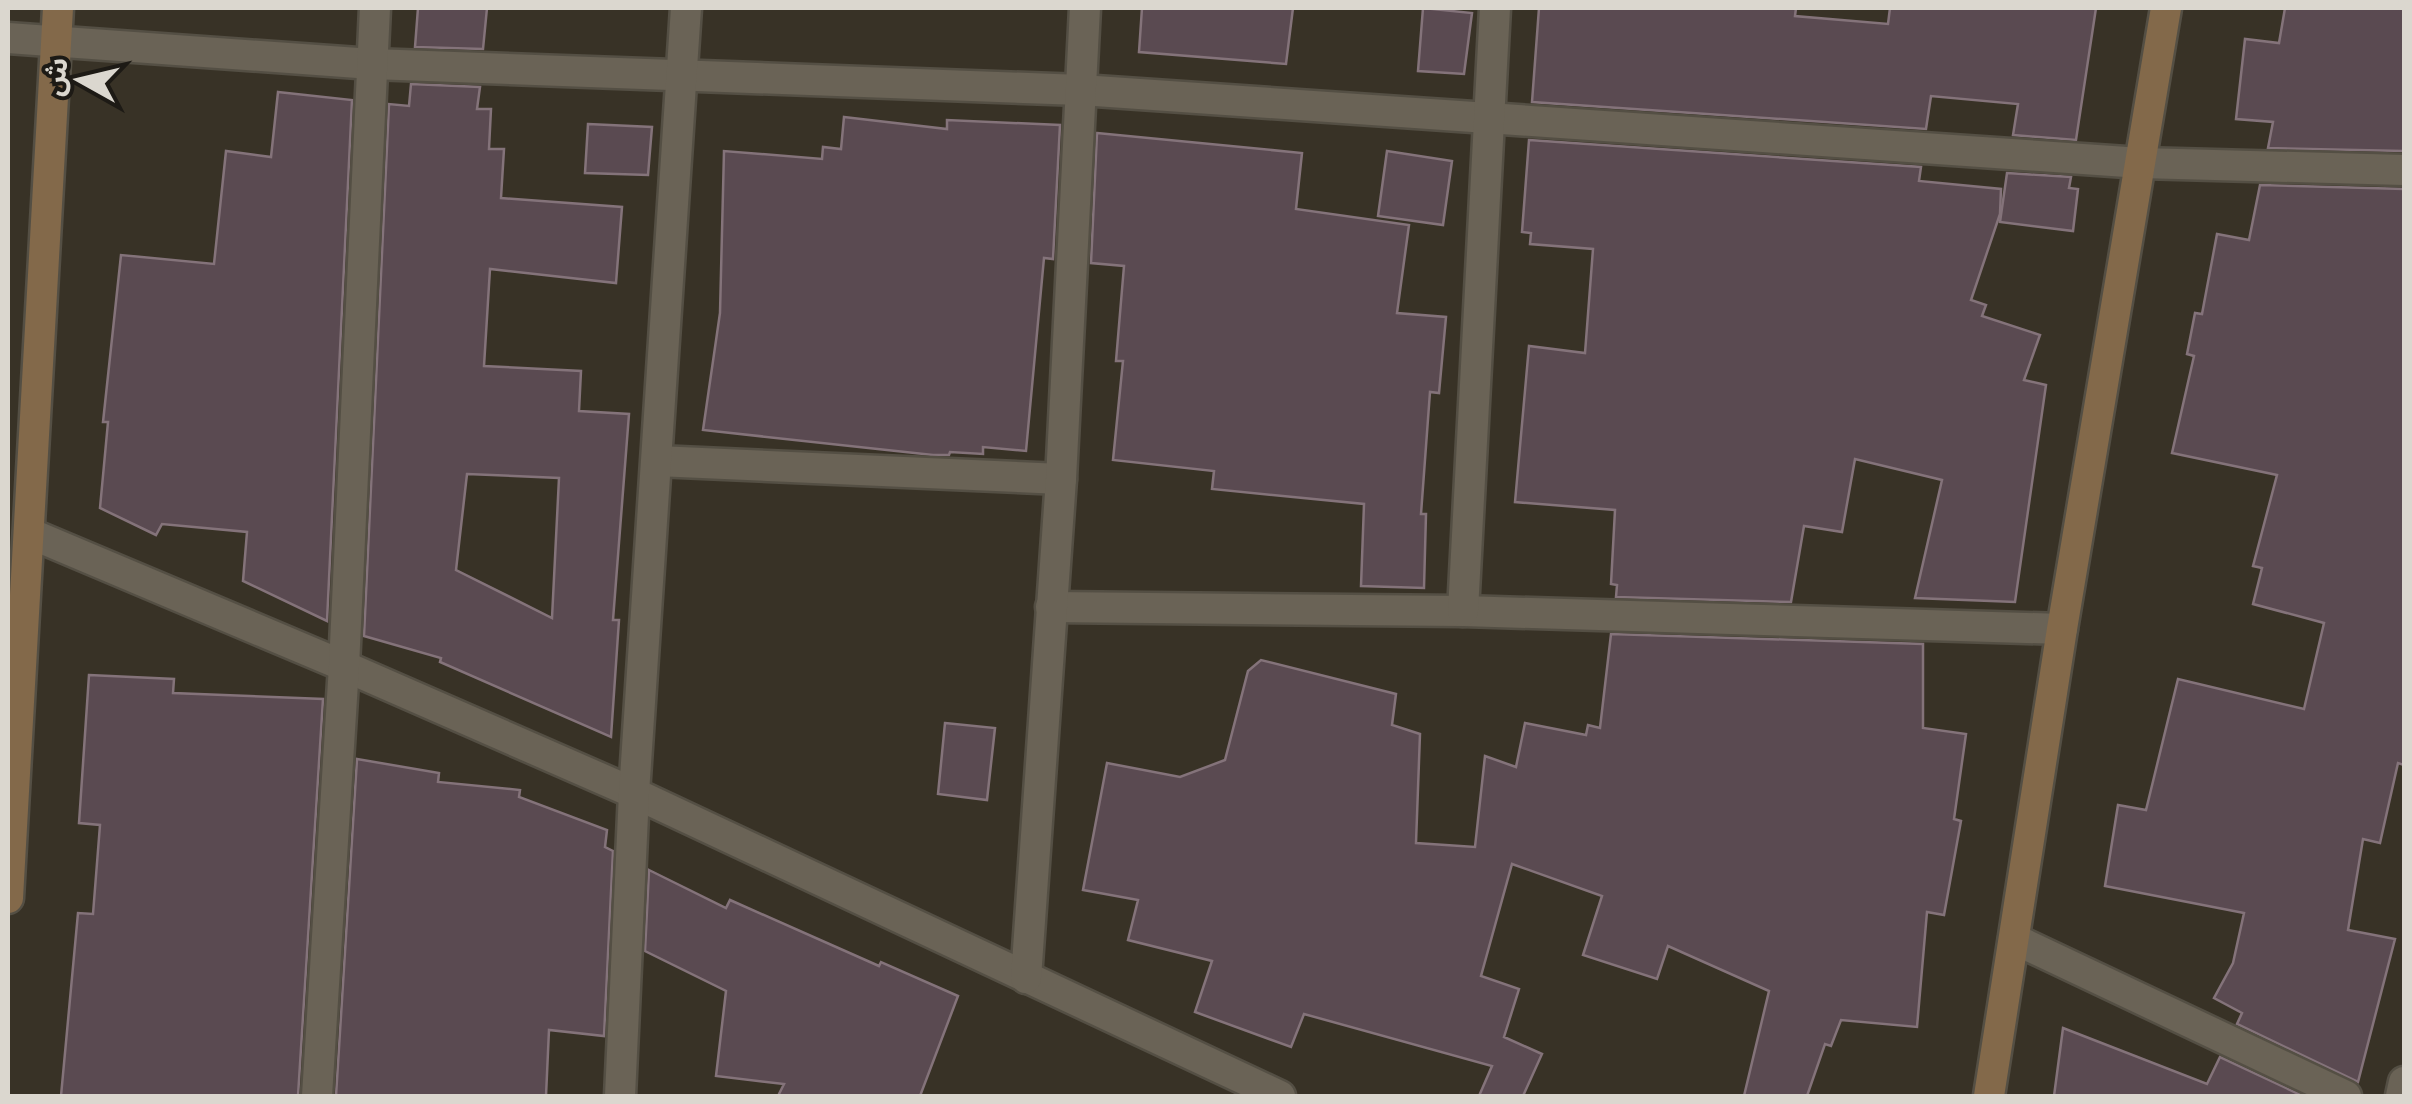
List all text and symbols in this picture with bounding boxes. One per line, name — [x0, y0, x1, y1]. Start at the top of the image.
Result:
north arrow — [30, 30, 130, 130]
text: ش — [36, 55, 75, 98]

